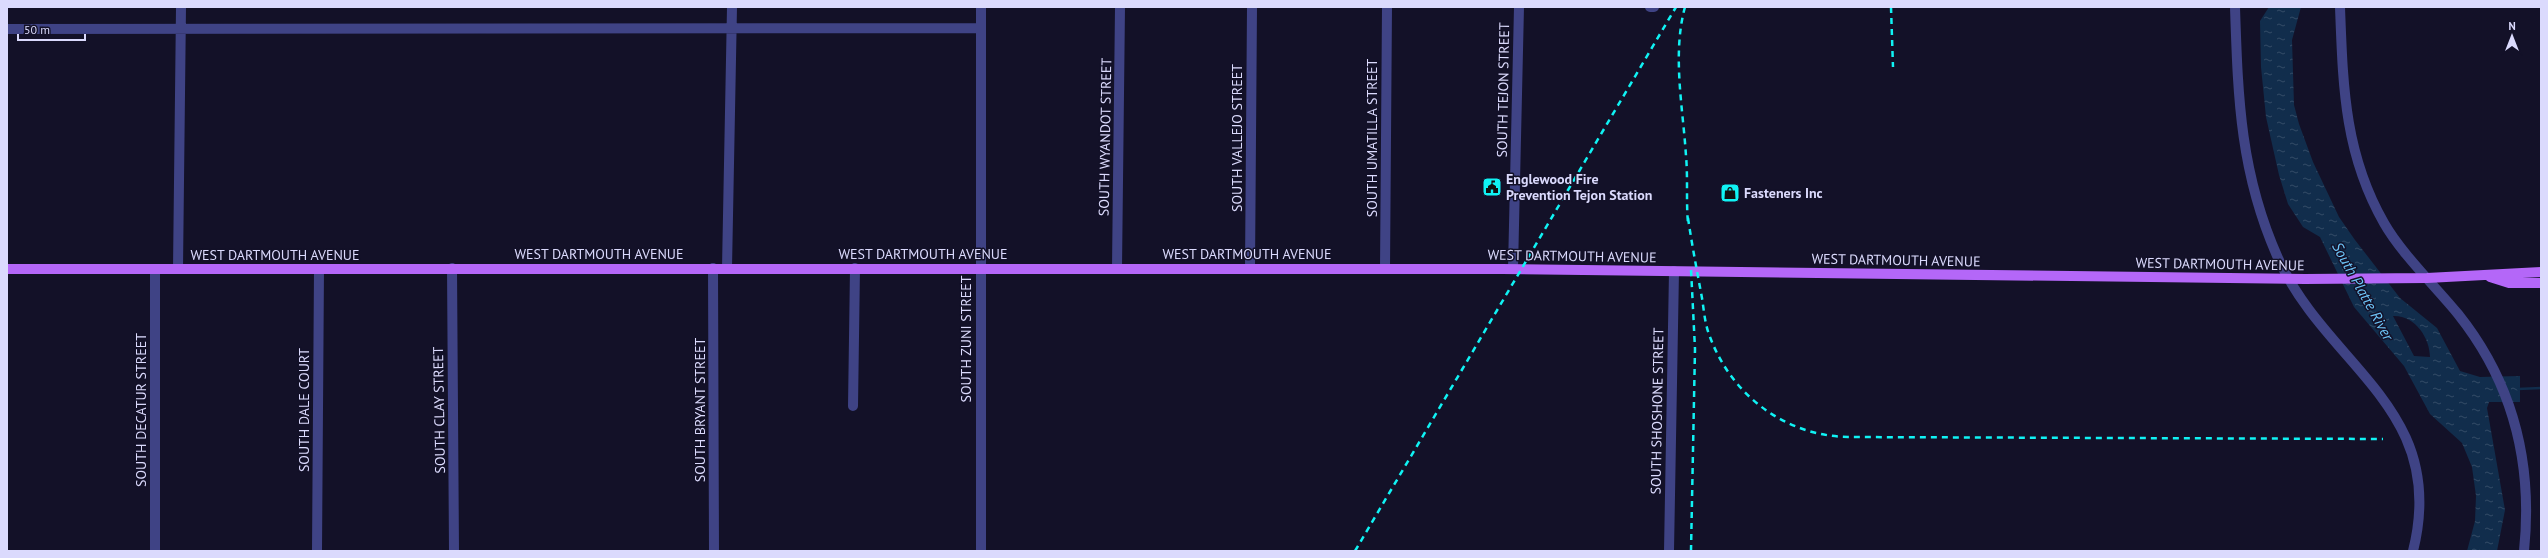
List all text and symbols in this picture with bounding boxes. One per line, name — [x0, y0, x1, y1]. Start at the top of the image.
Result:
scale bar — [18, 16, 85, 42]
north arrow — [2492, 16, 2532, 56]
text: N — [2508, 19, 2516, 33]
text: 50 m — [24, 22, 50, 37]
street label: SOUTH TEJON STREET — [1493, 22, 1513, 158]
street label: SOUTH WYANDOT STREET — [1095, 58, 1115, 216]
street label: SOUTH UMATILLA STREET — [1363, 58, 1381, 217]
street label: SOUTH VALLEJO STREET — [1228, 64, 1246, 212]
place label: Englewood Fire Prevention Tejon Station — [1506, 170, 1652, 204]
public building icon: Englewood Fire Prevention Tejon Station — [1481, 176, 1503, 198]
shop icon: Fasteners Inc — [1719, 182, 1741, 204]
place label: Fasteners Inc — [1744, 184, 1823, 202]
water label: South Platte River — [2328, 239, 2398, 344]
street label: WEST DARTMOUTH AVENUE — [514, 245, 684, 263]
street label: WEST DARTMOUTH AVENUE — [838, 245, 1008, 263]
street label: WEST DARTMOUTH AVENUE — [1162, 245, 1332, 263]
street label: WEST DARTMOUTH AVENUE — [190, 246, 360, 264]
street label: WEST DARTMOUTH AVENUE — [1487, 246, 1657, 266]
street label: WEST DARTMOUTH AVENUE — [1811, 250, 1981, 270]
street label: WEST DARTMOUTH AVENUE — [2135, 254, 2305, 274]
street label: SOUTH ZUNI STREET — [957, 275, 975, 403]
street label: SOUTH SHOSHONE STREET — [1647, 327, 1667, 495]
street label: SOUTH DECATUR STREET — [132, 333, 150, 487]
street label: SOUTH BRYANT STREET — [691, 338, 709, 482]
street label: SOUTH CLAY STREET — [429, 346, 449, 474]
street label: SOUTH DALE COURT — [295, 348, 313, 472]

